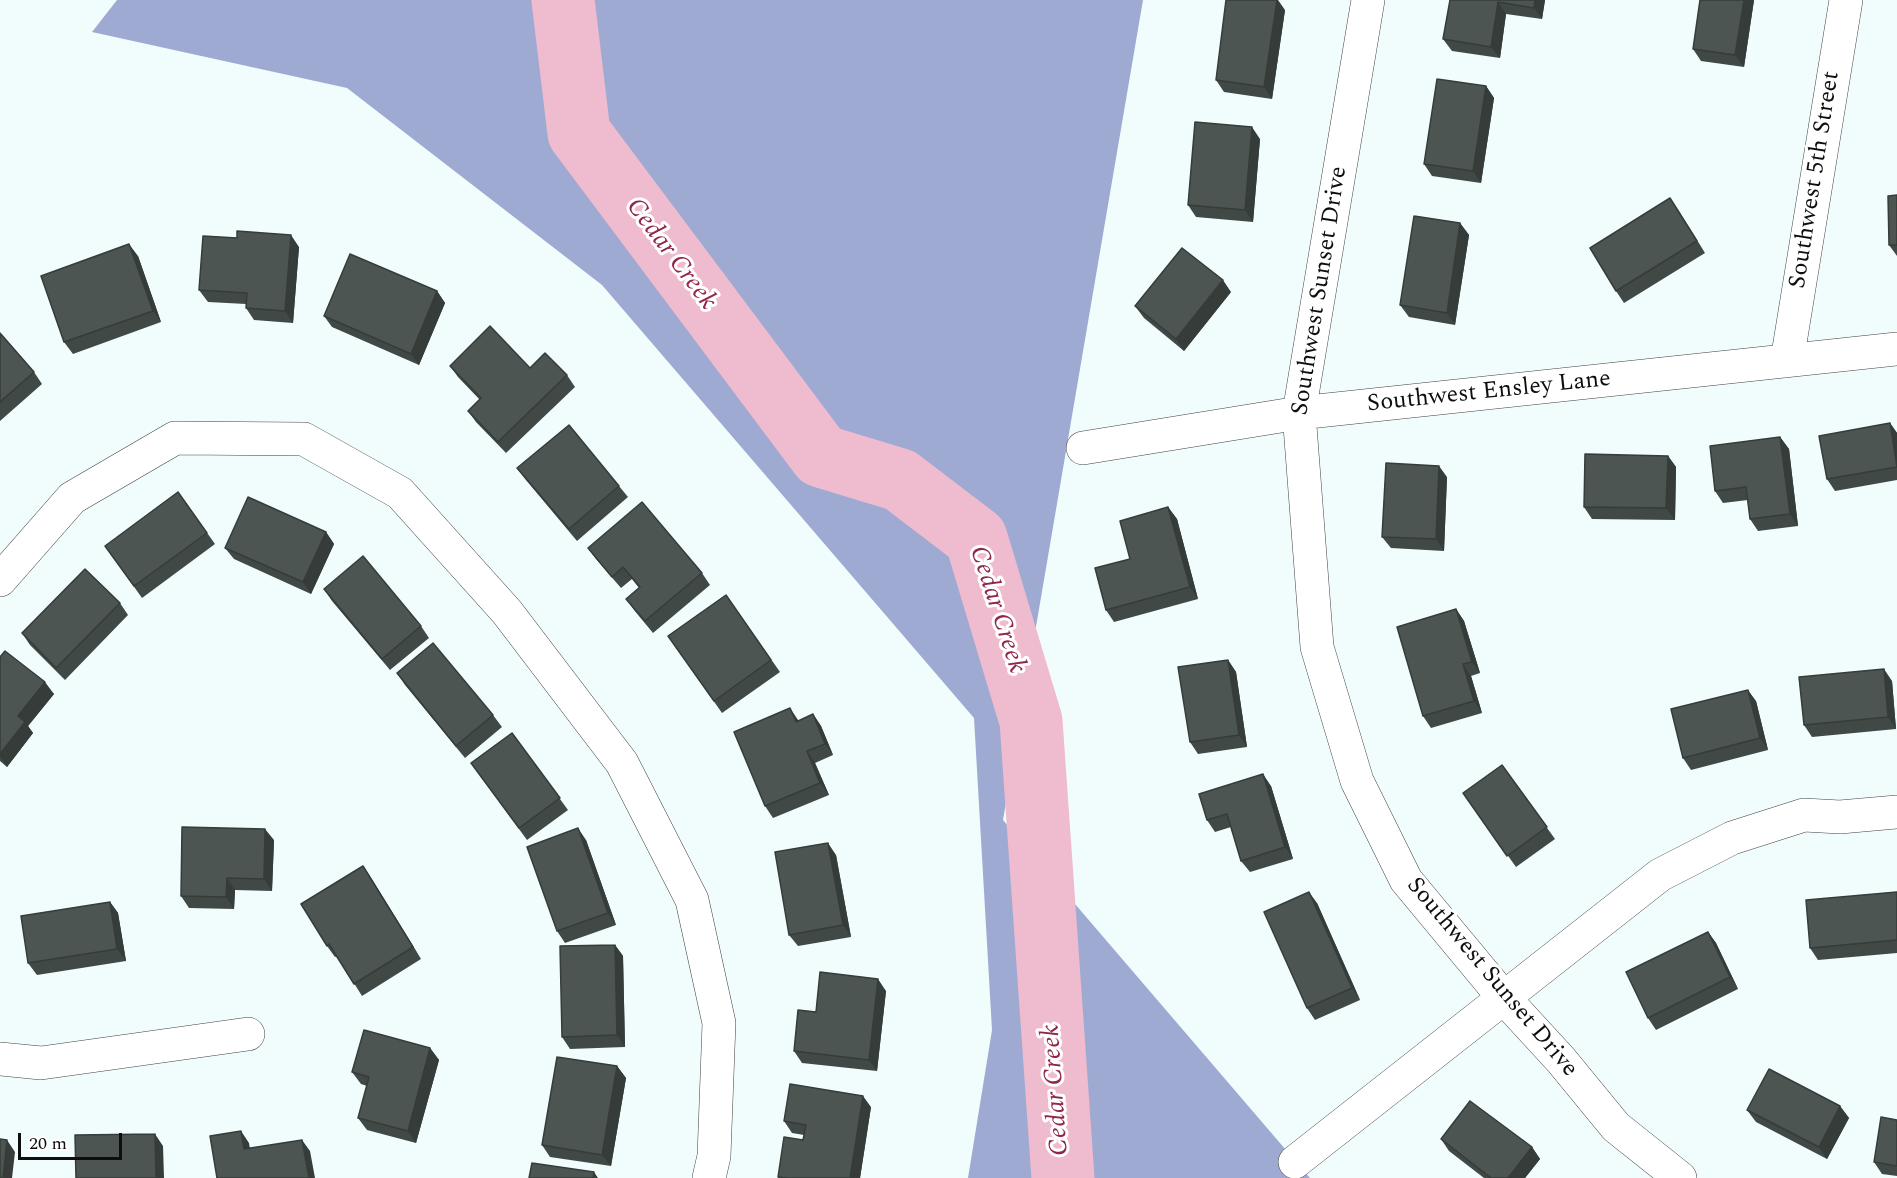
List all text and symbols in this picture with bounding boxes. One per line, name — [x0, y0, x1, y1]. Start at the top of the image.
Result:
street label: Southwest 5th Street — [1785, 69, 1847, 291]
street label: Southwest Sunset Drive — [1287, 164, 1355, 418]
water label: Cedar Creek — [618, 193, 722, 317]
street label: Southwest Ensley Lane — [1366, 366, 1612, 420]
water label: Cedar Creek — [961, 543, 1031, 677]
street label: Southwest Sunset Drive — [1399, 872, 1583, 1084]
water label: Cedar Creek — [1037, 1023, 1077, 1157]
scale bar — [21, 1121, 124, 1159]
text: 20 m — [29, 1130, 67, 1157]

